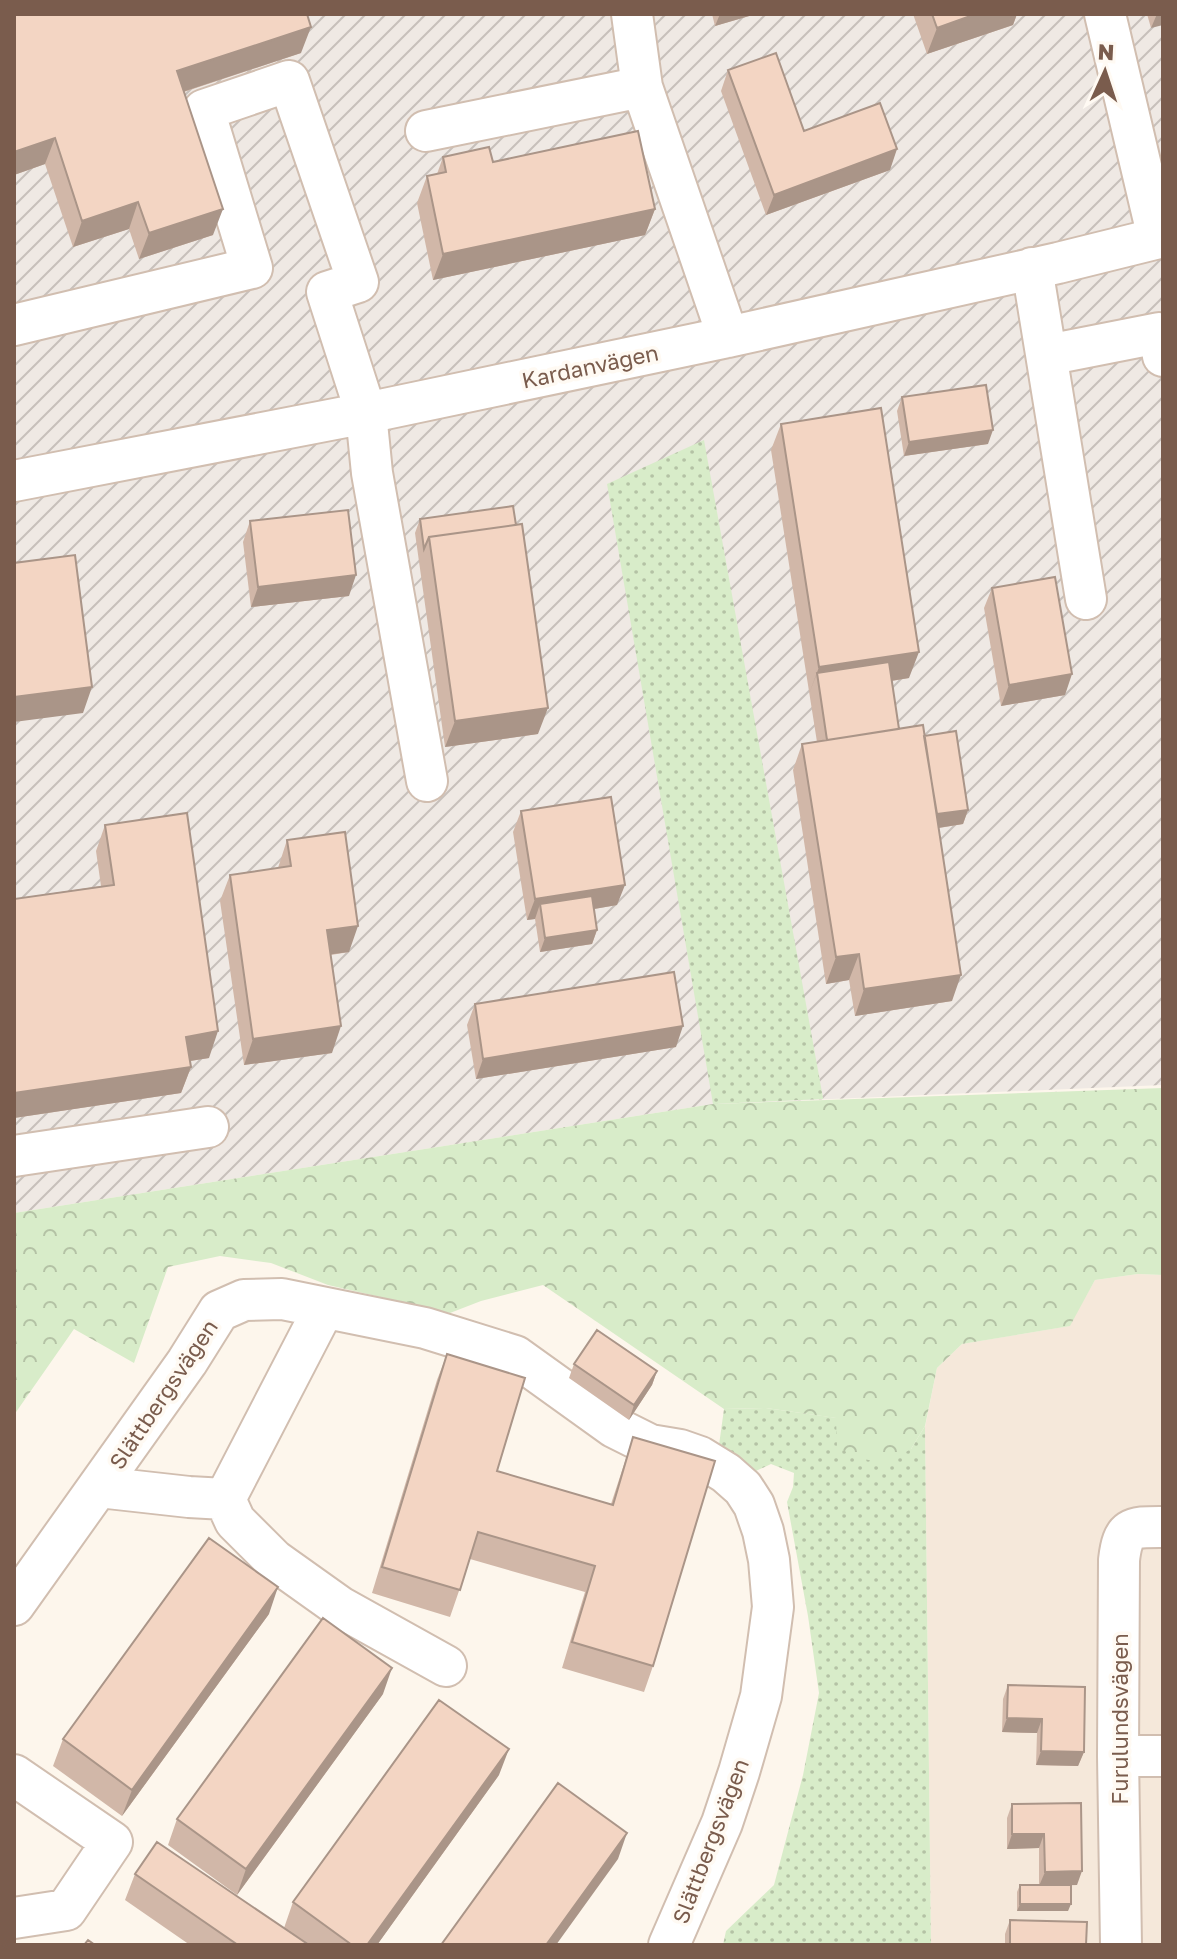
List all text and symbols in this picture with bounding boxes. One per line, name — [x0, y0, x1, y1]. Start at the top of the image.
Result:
north arrow — [1065, 32, 1145, 112]
text: N — [1097, 38, 1115, 65]
street label: Kardanvägen — [519, 338, 661, 394]
street label: Slättbergsvägen — [103, 1314, 223, 1474]
street label: Furulundsvägen — [1106, 1633, 1133, 1805]
street label: Slättbergsvägen — [666, 1755, 754, 1927]

